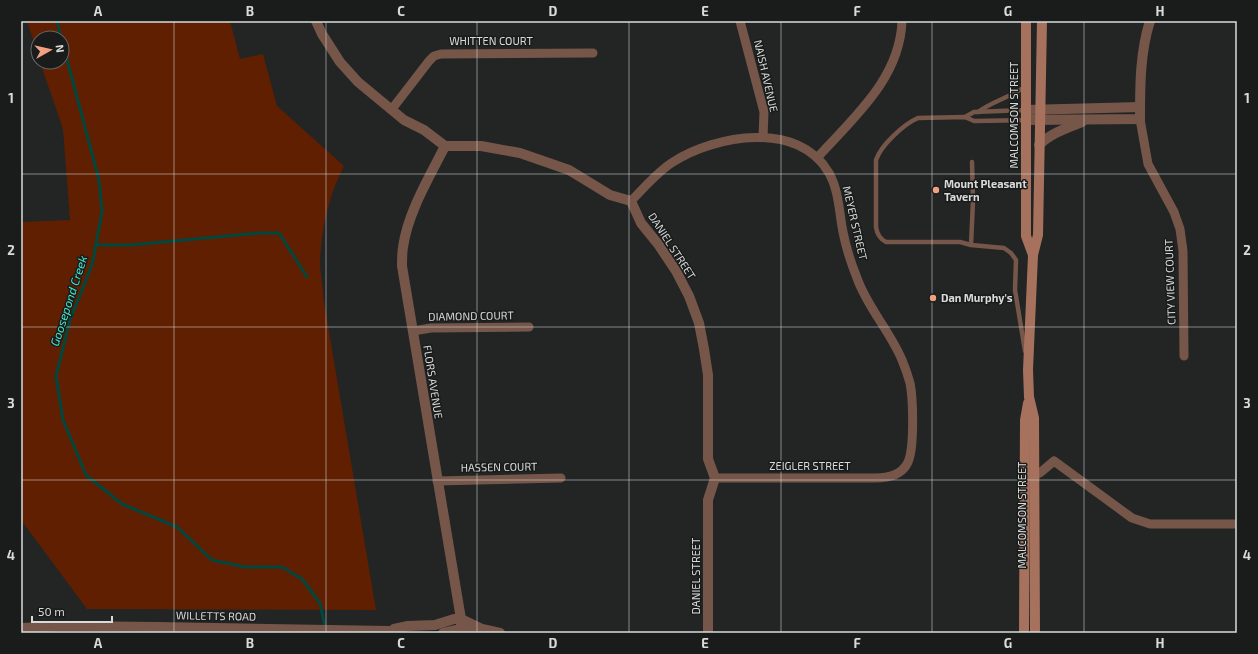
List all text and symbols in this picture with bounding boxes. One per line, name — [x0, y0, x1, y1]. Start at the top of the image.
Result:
text: A — [94, 3, 103, 19]
text: B — [246, 3, 254, 19]
text: C — [397, 3, 405, 19]
text: D — [549, 3, 558, 19]
text: E — [701, 3, 709, 19]
text: F — [853, 3, 861, 19]
text: G — [1004, 3, 1012, 19]
text: H — [1156, 3, 1165, 19]
north arrow — [30, 30, 70, 70]
street label: WHITTEN COURT — [449, 34, 533, 47]
street label: NAISH AVENUE — [752, 38, 781, 113]
text: N — [53, 44, 67, 53]
street label: MALCOMSON STREET — [1007, 61, 1020, 168]
text: 1 — [8, 90, 14, 106]
text: 1 — [1244, 90, 1250, 106]
place label: Mount Pleasant Tavern — [944, 177, 1027, 203]
street label: MEYER STREET — [841, 185, 870, 262]
marker: Mount Pleasant Tavern — [931, 185, 941, 195]
street label: DANIEL STREET — [646, 210, 699, 282]
street label: CITY VIEW COURT — [1161, 238, 1177, 325]
text: 2 — [7, 242, 15, 258]
text: 2 — [1243, 242, 1251, 258]
water label: Goosepond Creek — [47, 254, 89, 348]
place label: Dan Murphy's — [941, 291, 1013, 305]
marker: Dan Murphy's — [928, 293, 938, 303]
street label: DIAMOND COURT — [428, 308, 514, 323]
street label: FLORS AVENUE — [421, 344, 446, 420]
text: 3 — [7, 395, 15, 411]
text: 3 — [1243, 395, 1251, 411]
street label: HASSEN COURT — [460, 459, 538, 474]
street label: ZEIGLER STREET — [769, 459, 851, 472]
street label: MALCOMSON STREET — [1015, 461, 1028, 568]
street label: DANIEL STREET — [689, 537, 702, 614]
text: 4 — [7, 547, 15, 563]
text: 4 — [1243, 547, 1251, 563]
scale bar — [32, 598, 112, 624]
text: 50 m — [38, 604, 65, 618]
street label: WILLETTS ROAD — [176, 608, 256, 623]
text: A — [94, 635, 103, 651]
text: B — [246, 635, 254, 651]
text: C — [397, 635, 405, 651]
text: D — [549, 635, 558, 651]
text: E — [701, 635, 709, 651]
text: F — [853, 635, 861, 651]
text: G — [1004, 635, 1012, 651]
text: H — [1156, 635, 1165, 651]

